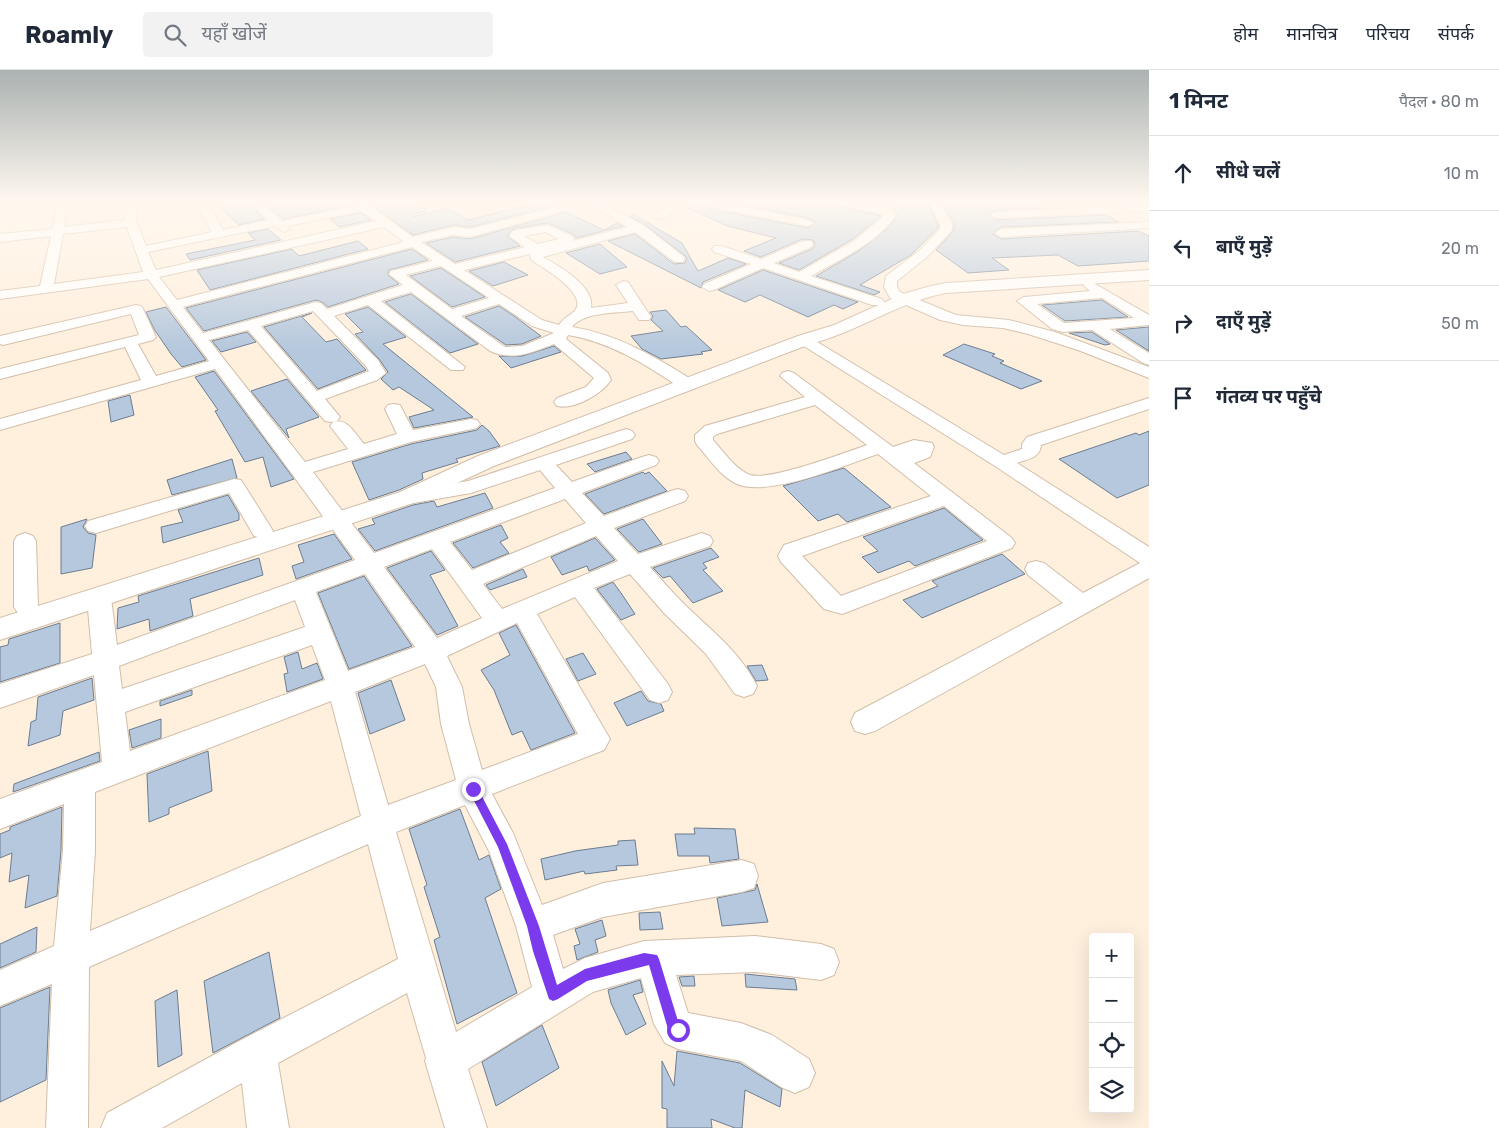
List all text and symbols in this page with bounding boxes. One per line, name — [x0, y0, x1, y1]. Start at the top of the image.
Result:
search box — [143, 12, 493, 57]
text: Roamly — [25, 21, 113, 49]
icon: search — [161, 21, 189, 49]
text: यहाँ खोजें — [201, 22, 267, 45]
text: होम — [1233, 23, 1258, 45]
text: मानचित्र — [1286, 23, 1338, 45]
text: परिचय — [1366, 23, 1410, 45]
text: संपर्क — [1438, 23, 1474, 45]
text: 1 मिनट — [1169, 88, 1228, 113]
text: पैदल · 80 m — [1399, 92, 1479, 111]
icon: ahead — [1169, 159, 1197, 187]
text: सीधे चलें — [1216, 160, 1280, 183]
text: 10 m — [1444, 164, 1479, 183]
icon: left — [1169, 234, 1197, 262]
text: बाएँ मुड़ें — [1216, 235, 1272, 258]
text: 20 m — [1441, 239, 1479, 258]
icon: right — [1169, 309, 1197, 337]
text: दाएँ मुड़ें — [1216, 310, 1271, 333]
text: 50 m — [1441, 314, 1479, 333]
icon: arrive — [1169, 384, 1197, 412]
text: गंतव्य पर पहुँचे — [1216, 385, 1322, 408]
route end — [462, 778, 485, 801]
map controls — [1089, 933, 1134, 1113]
button: + — [1089, 933, 1134, 978]
button: − — [1089, 978, 1134, 1023]
route start — [667, 1019, 690, 1042]
button: locate — [1089, 1023, 1134, 1068]
button: layers — [1089, 1068, 1134, 1113]

